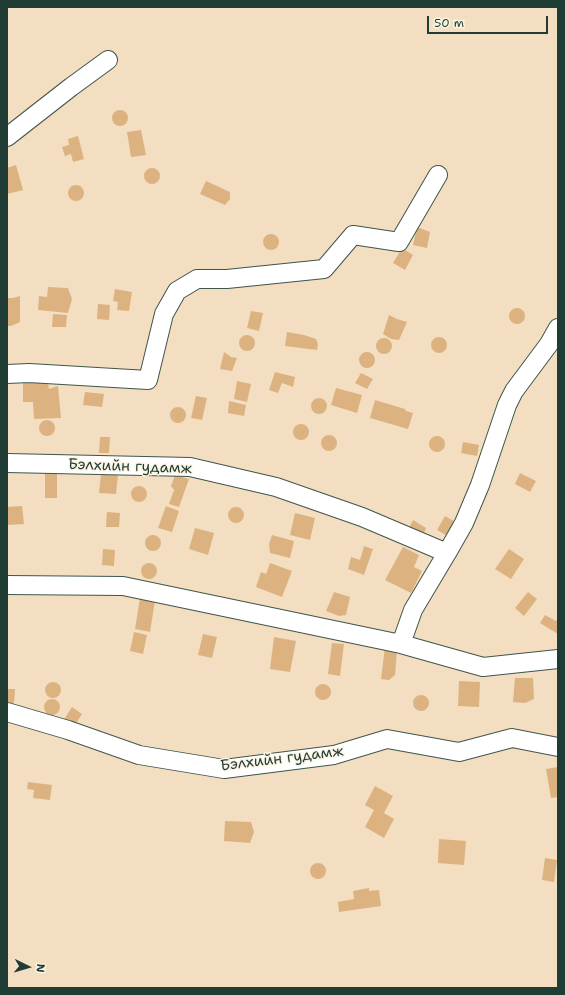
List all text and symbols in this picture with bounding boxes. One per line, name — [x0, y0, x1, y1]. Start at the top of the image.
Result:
scale bar — [429, 8, 550, 34]
text: 50 m — [434, 15, 464, 31]
street label: Бэлхийн гудамж — [68, 456, 192, 478]
street label: Бэлхийн гудамж — [219, 743, 345, 775]
north arrow — [8, 947, 48, 987]
text: N — [33, 963, 48, 973]

